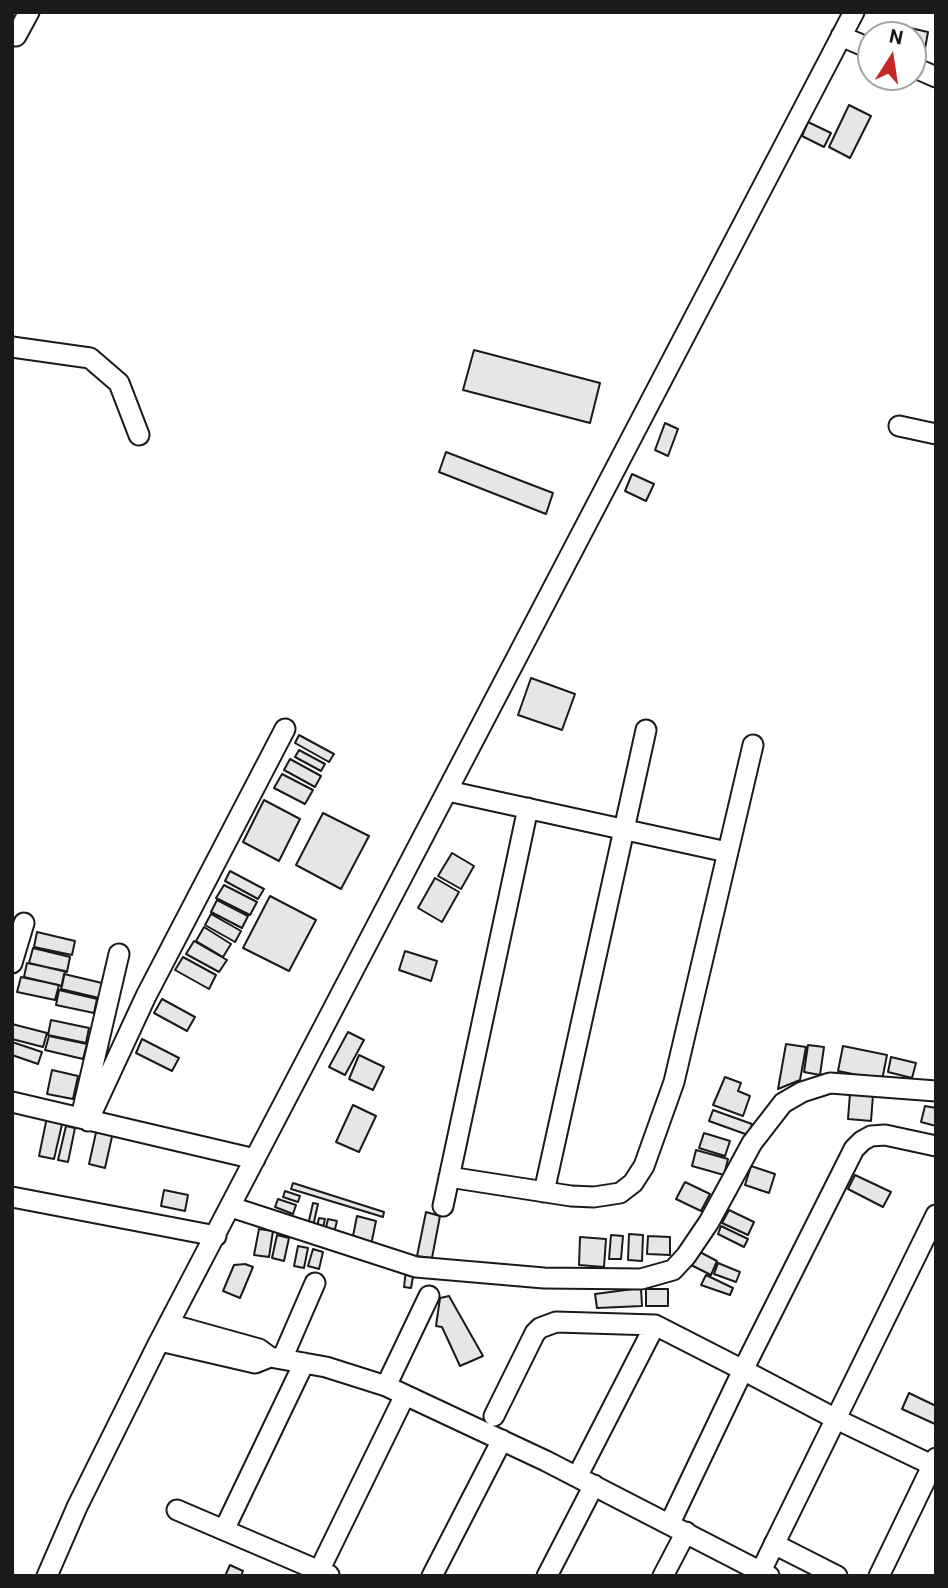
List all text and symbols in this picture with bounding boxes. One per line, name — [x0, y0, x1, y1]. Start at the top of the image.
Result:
north arrow — [857, 21, 927, 91]
text: N — [887, 24, 905, 50]

